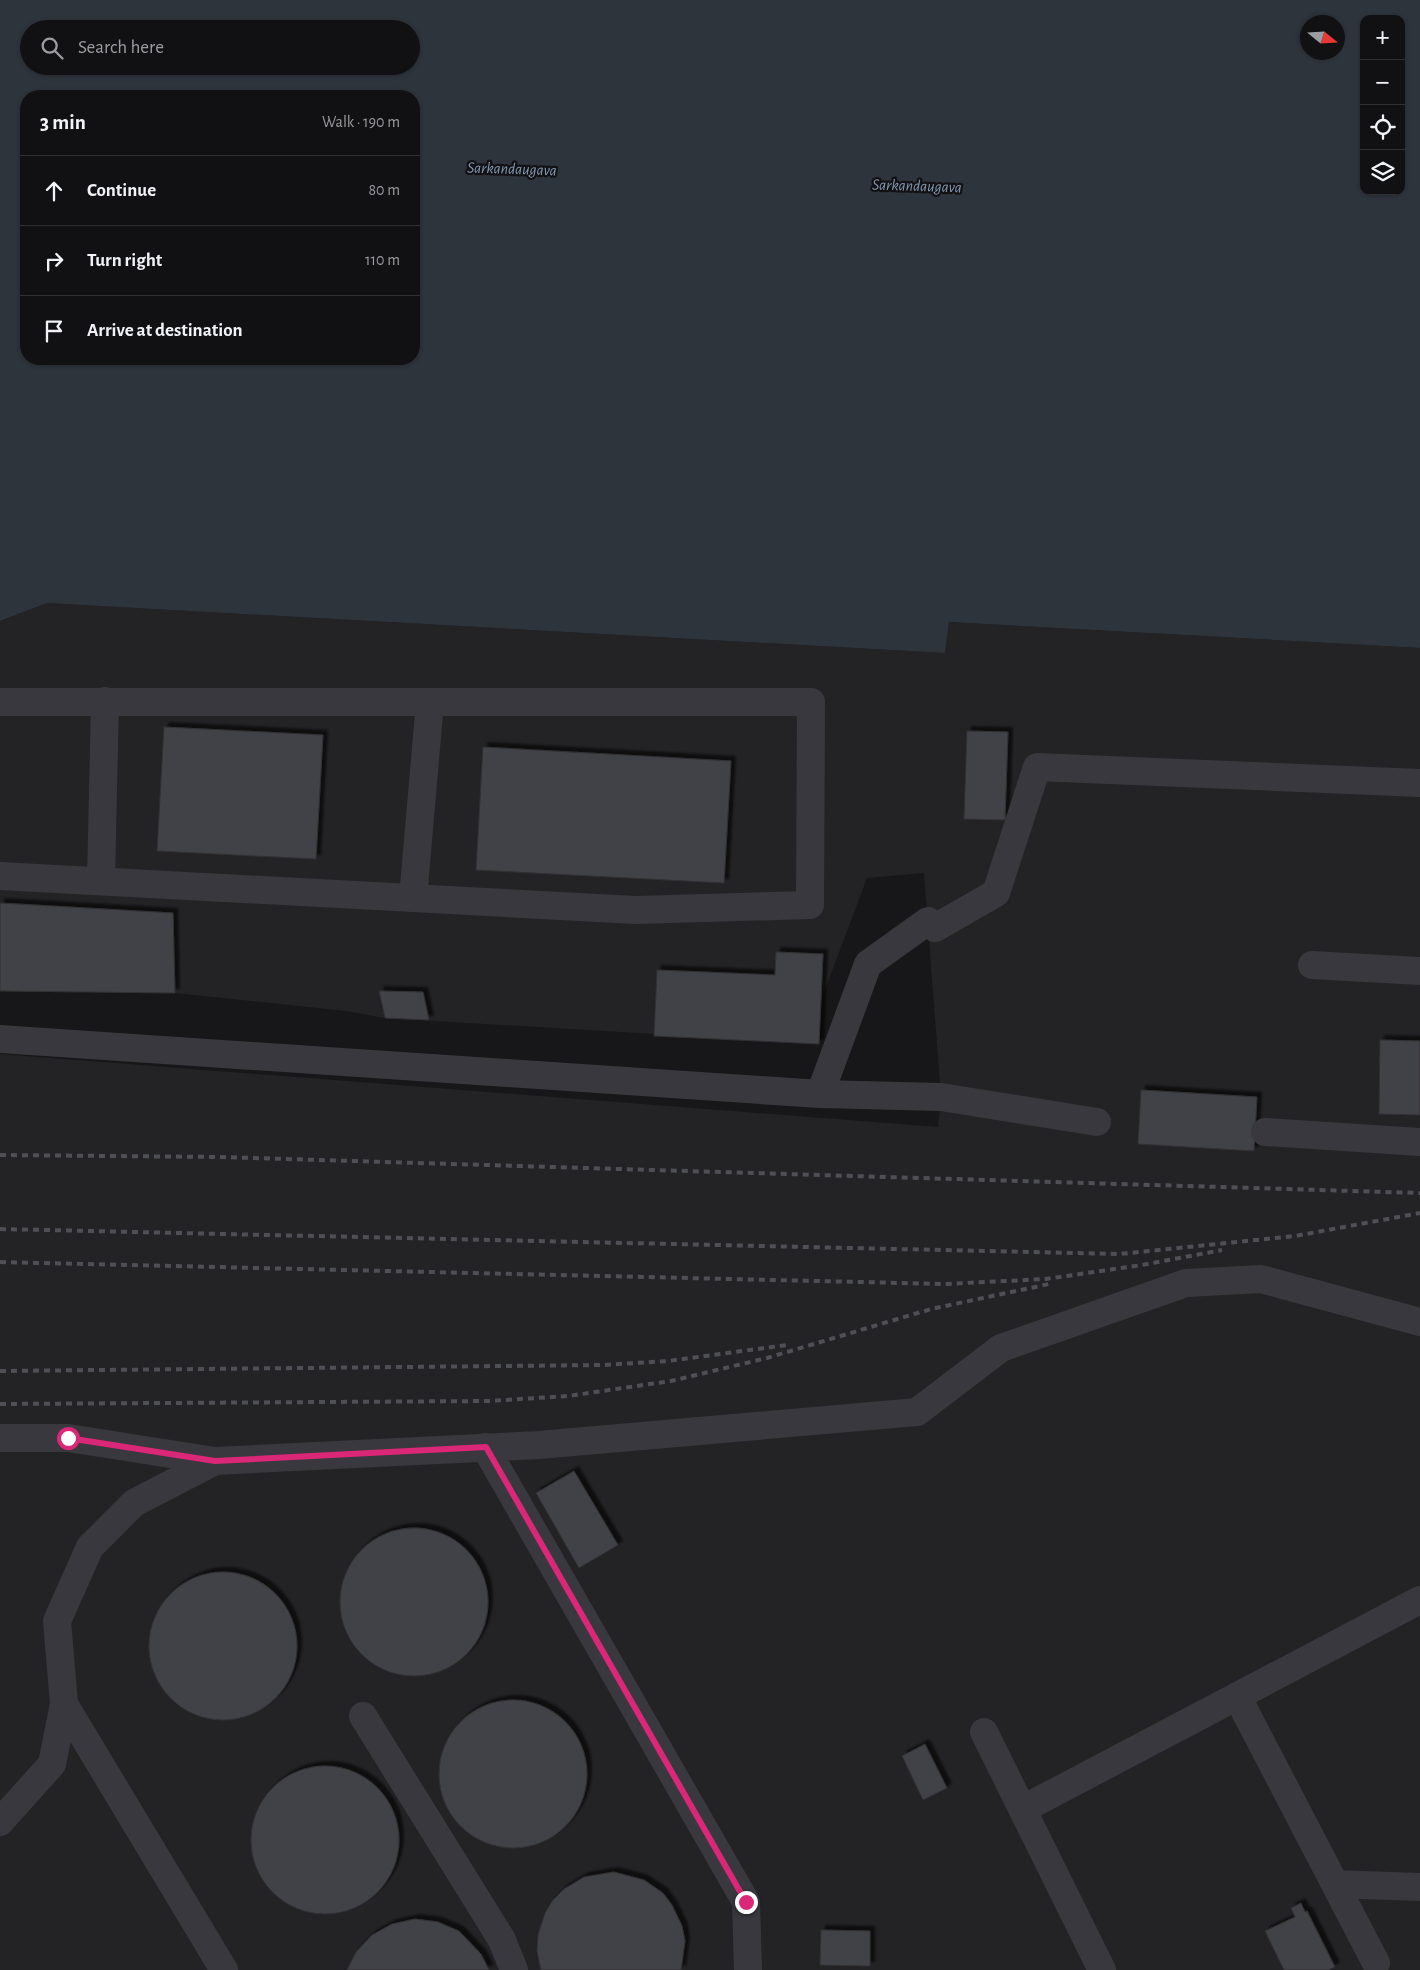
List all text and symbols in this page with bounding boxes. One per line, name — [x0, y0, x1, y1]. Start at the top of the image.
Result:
north arrow — [1300, 15, 1345, 60]
map controls — [1360, 15, 1405, 195]
button: + — [1360, 15, 1405, 60]
search box — [20, 20, 420, 75]
icon: search — [38, 34, 66, 62]
text: Search here — [78, 38, 164, 57]
button: − — [1360, 60, 1405, 105]
button: locate — [1360, 105, 1405, 150]
text: 3 min — [40, 112, 86, 133]
text: Walk · 190 m — [322, 114, 400, 130]
button: layers — [1360, 150, 1405, 195]
water label: Sarkandaugava — [467, 159, 557, 179]
water label: Sarkandaugava — [872, 176, 962, 196]
icon: ahead — [40, 177, 68, 205]
text: Continue — [87, 181, 156, 200]
text: 80 m — [369, 182, 400, 198]
icon: right — [40, 247, 68, 275]
text: Turn right — [87, 251, 162, 270]
text: 110 m — [365, 252, 400, 268]
icon: arrive — [40, 317, 68, 345]
text: Arrive at destination — [87, 321, 243, 340]
route start — [57, 1427, 80, 1450]
route end — [735, 1891, 758, 1914]

